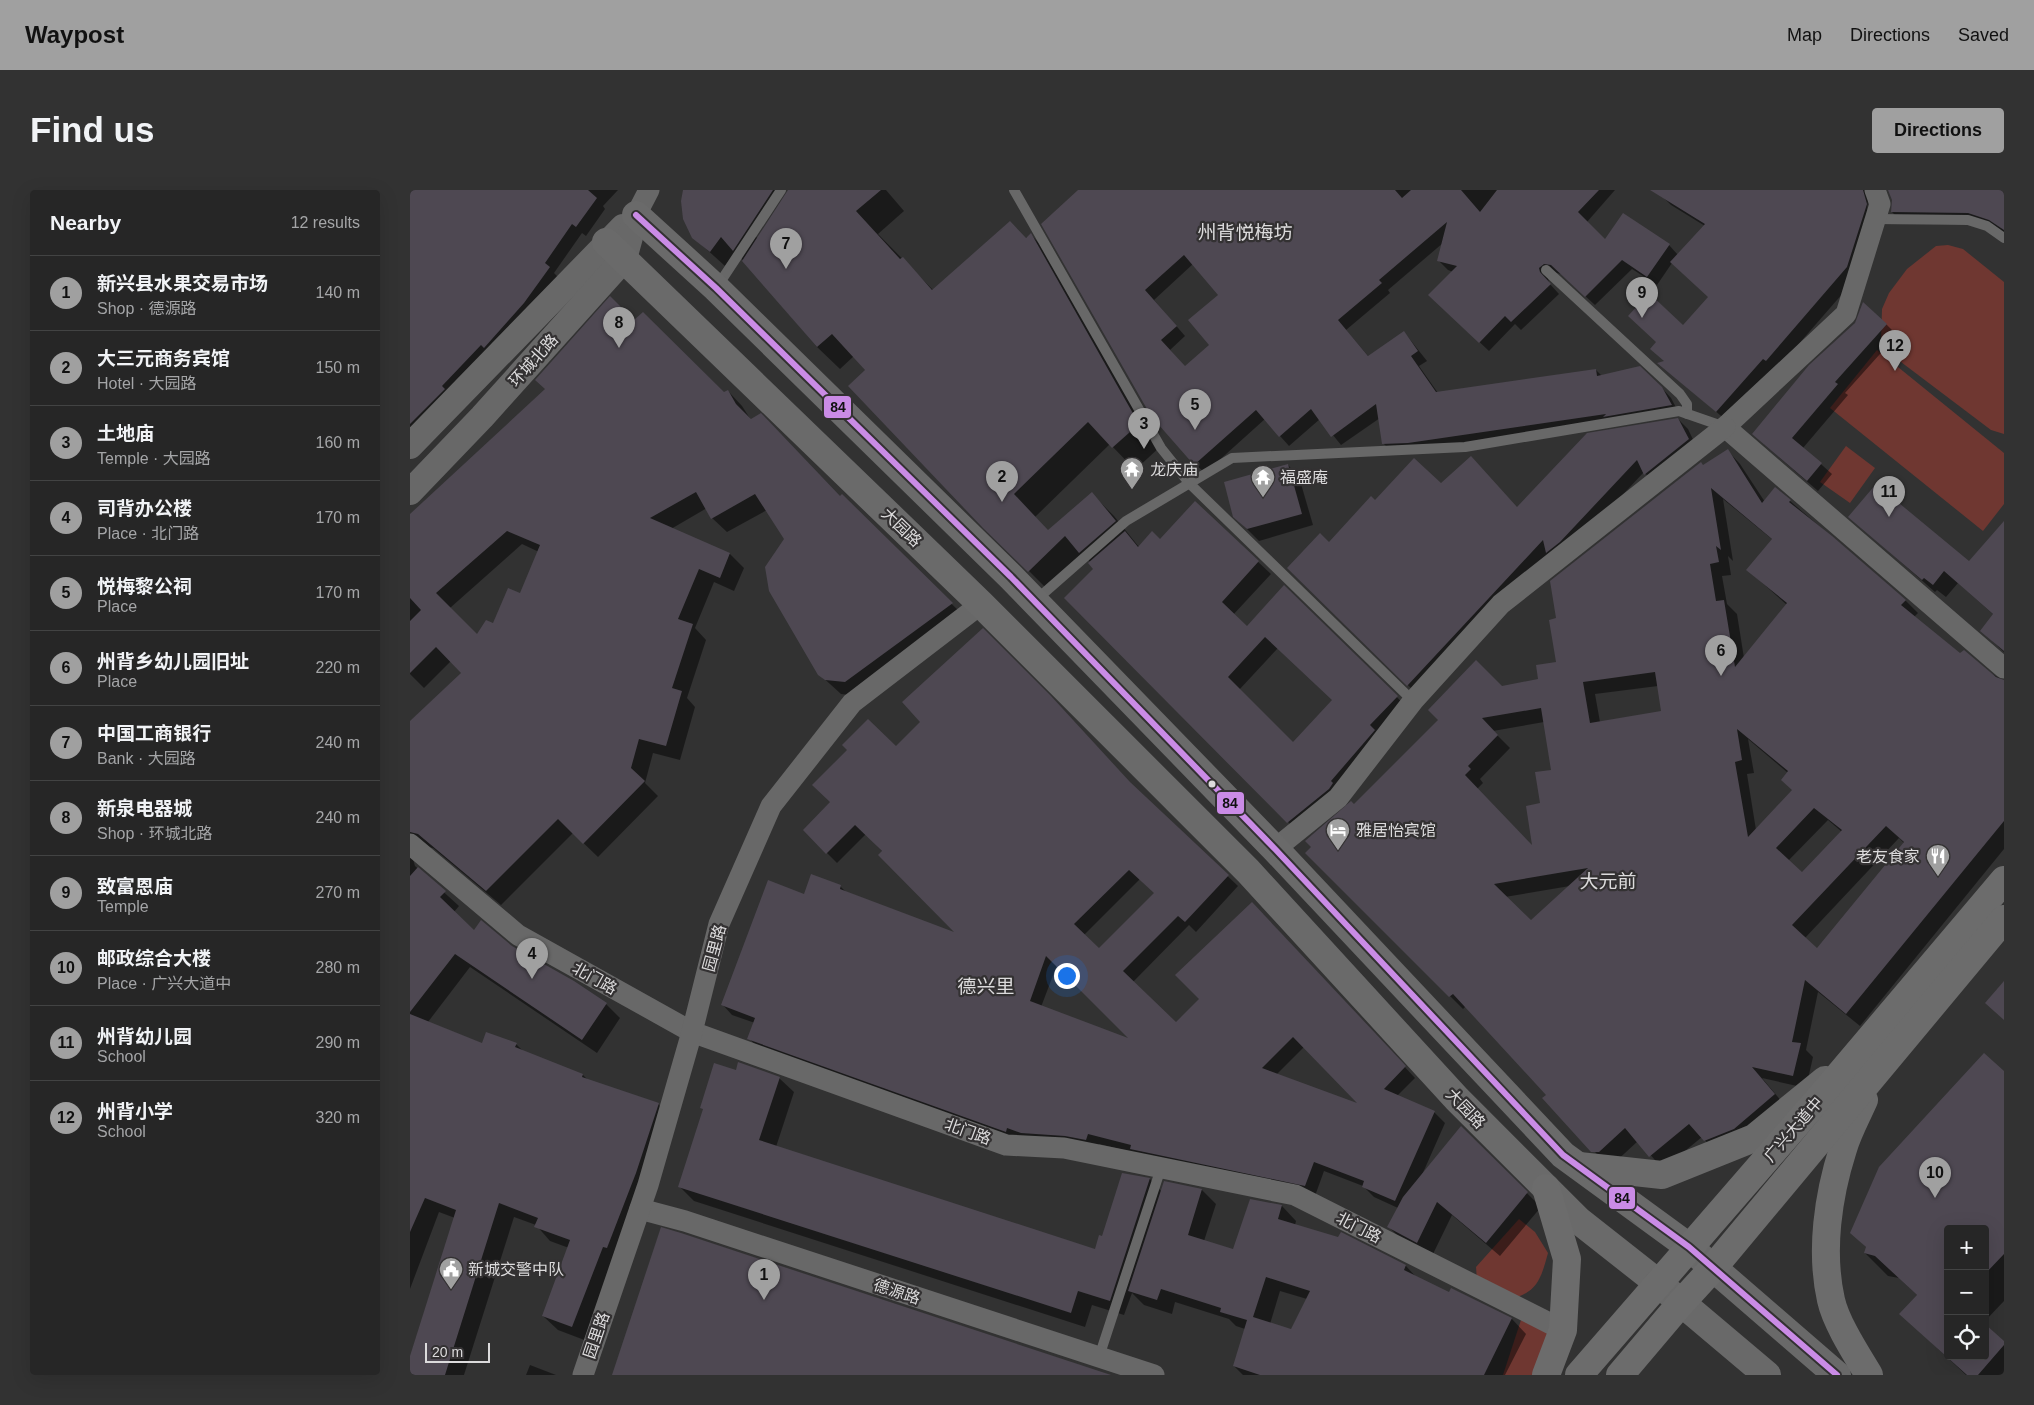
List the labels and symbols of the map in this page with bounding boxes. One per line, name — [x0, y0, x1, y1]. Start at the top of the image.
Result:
district label: 州背悦梅坊 — [1197, 222, 1293, 243]
pin: 7 — [770, 228, 802, 269]
pin: 9 — [1626, 277, 1658, 318]
pin: 8 — [603, 307, 635, 348]
pin: 12 — [1879, 330, 1911, 371]
street label: 环城北路 — [506, 331, 561, 390]
pin: 5 — [1179, 389, 1211, 430]
line badge: 84 — [823, 395, 852, 419]
text: 84 — [830, 399, 846, 415]
pin: 3 — [1128, 408, 1160, 449]
temple icon: 龙庆庙 — [1119, 456, 1145, 490]
pin: 2 — [986, 461, 1018, 502]
place label: 龙庆庙 — [1150, 461, 1198, 478]
temple icon: 福盛庵 — [1250, 464, 1276, 498]
place label: 福盛庵 — [1280, 469, 1328, 486]
pin: 11 — [1873, 476, 1905, 517]
street label: 大园路 — [878, 505, 925, 550]
pin: 6 — [1705, 635, 1737, 676]
unlabelled marker — [1207, 779, 1217, 789]
line badge: 84 — [1216, 791, 1245, 815]
text: 84 — [1222, 795, 1238, 811]
hotel icon: 雅居怡宾馆 — [1325, 817, 1351, 851]
place label: 雅居怡宾馆 — [1356, 822, 1436, 839]
restaurant icon: 老友食家 — [1925, 843, 1951, 877]
place label: 老友食家 — [1856, 848, 1920, 865]
district label: 大元前 — [1579, 871, 1637, 892]
street label: 园里路 — [700, 923, 729, 974]
pin: 4 — [516, 938, 548, 979]
street label: 北门路 — [570, 959, 620, 998]
your location — [1054, 963, 1080, 989]
district label: 德兴里 — [957, 976, 1015, 997]
street label: 大园路 — [1443, 1085, 1488, 1132]
street label: 广兴大道中 — [1761, 1094, 1826, 1165]
street label: 北门路 — [942, 1115, 993, 1148]
pin: 10 — [1919, 1157, 1951, 1198]
line badge: 84 — [1608, 1186, 1636, 1210]
text: 84 — [1614, 1190, 1630, 1206]
street label: 北门路 — [1334, 1209, 1384, 1246]
public building icon: 新城交警中队 — [438, 1256, 464, 1290]
pin: 1 — [748, 1259, 780, 1300]
place label: 新城交警中队 — [468, 1261, 564, 1278]
street label: 德源路 — [871, 1276, 922, 1307]
street label: 园里路 — [581, 1310, 612, 1361]
scale bar — [425, 1340, 490, 1363]

